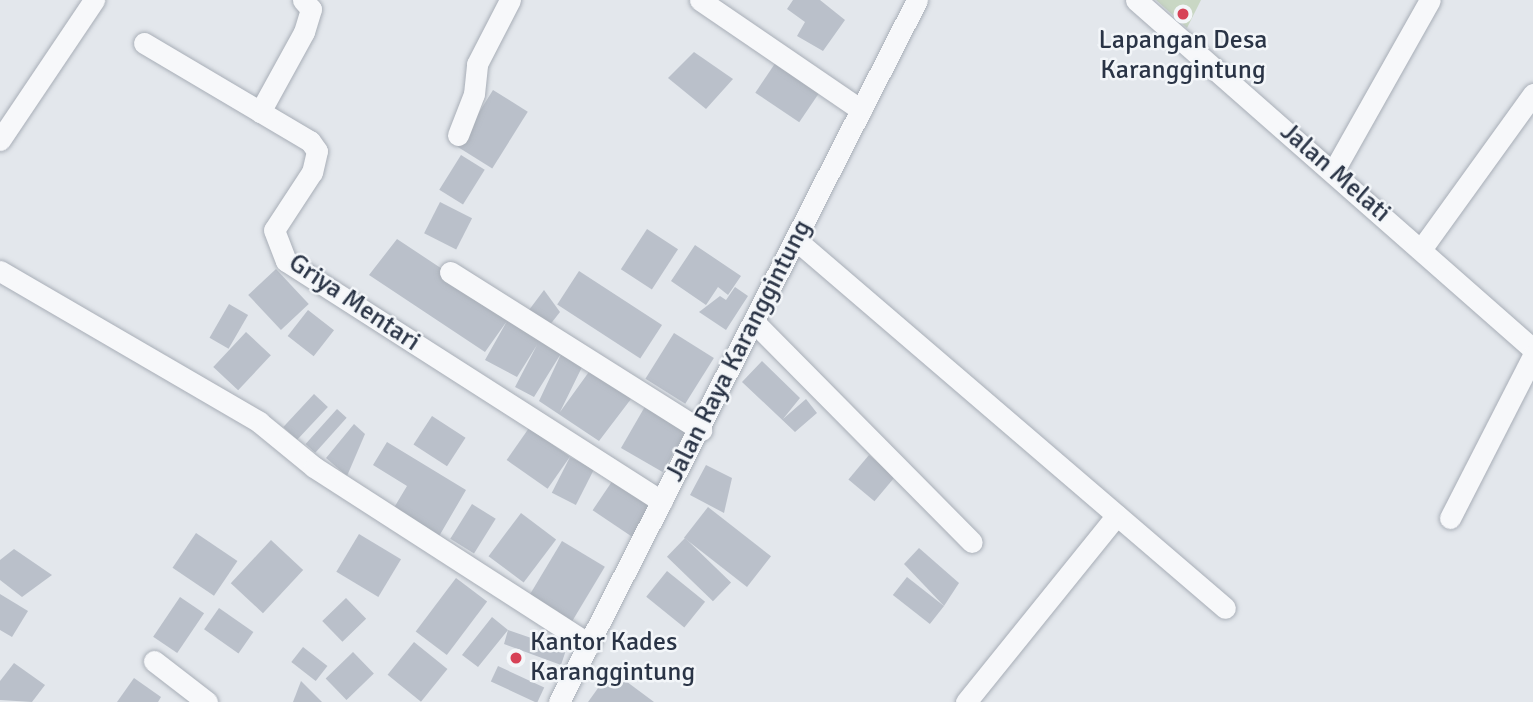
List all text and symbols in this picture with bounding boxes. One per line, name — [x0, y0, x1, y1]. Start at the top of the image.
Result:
marker: Lapangan Desa Karanggintung — [1175, 6, 1191, 22]
place label: Lapangan Desa Karanggintung — [1099, 25, 1267, 86]
street label: Jalan Melati — [1274, 117, 1396, 229]
street label: Jalan Raya Karanggintung — [659, 215, 819, 487]
street label: Griya Mentari — [282, 248, 426, 358]
place label: Kantor Kades Karanggintung — [530, 627, 695, 688]
marker: Kantor Kades Karanggintung — [508, 650, 524, 666]

